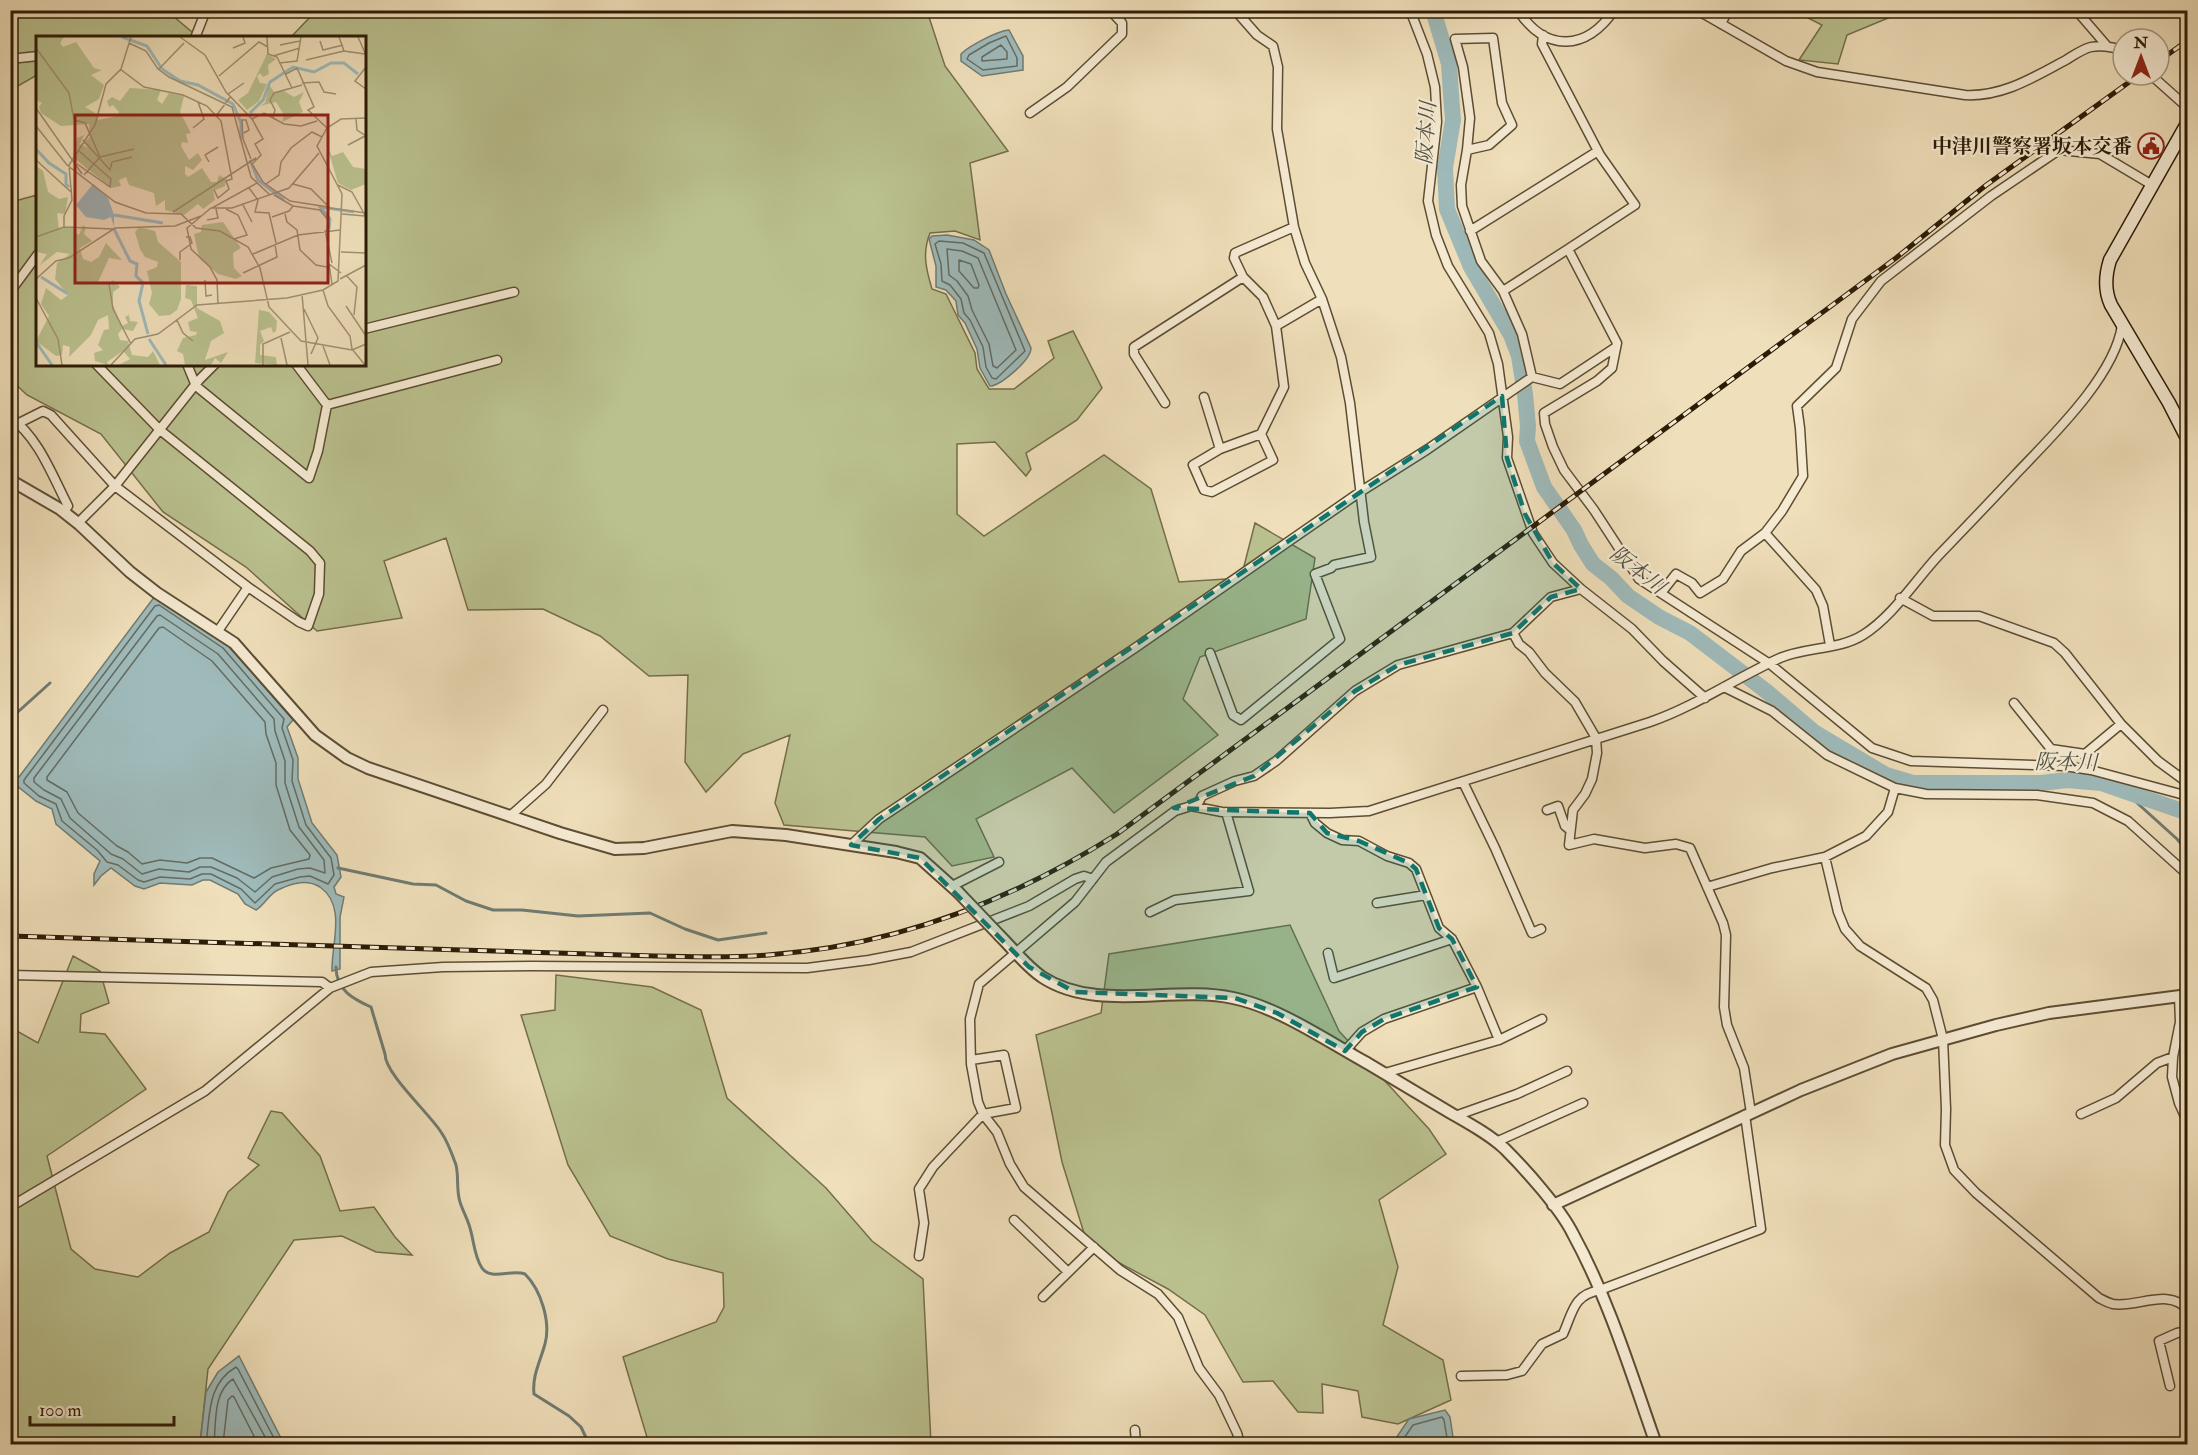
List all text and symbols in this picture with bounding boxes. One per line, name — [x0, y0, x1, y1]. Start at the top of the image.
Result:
north arrow — [2111, 27, 2171, 87]
text: N — [2133, 33, 2149, 53]
inset map — [36, 36, 366, 366]
water label: 阪本川 — [1411, 99, 1442, 165]
public building icon: 中津川警察署坂本交番 — [2136, 131, 2166, 161]
place label: 中津川警察署坂本交番 — [1932, 134, 2132, 159]
water label: 阪本川 — [1605, 540, 1672, 602]
water label: 阪本川 — [2034, 748, 2100, 777]
scale bar — [30, 1389, 174, 1427]
text: 100 m — [39, 1399, 82, 1422]

